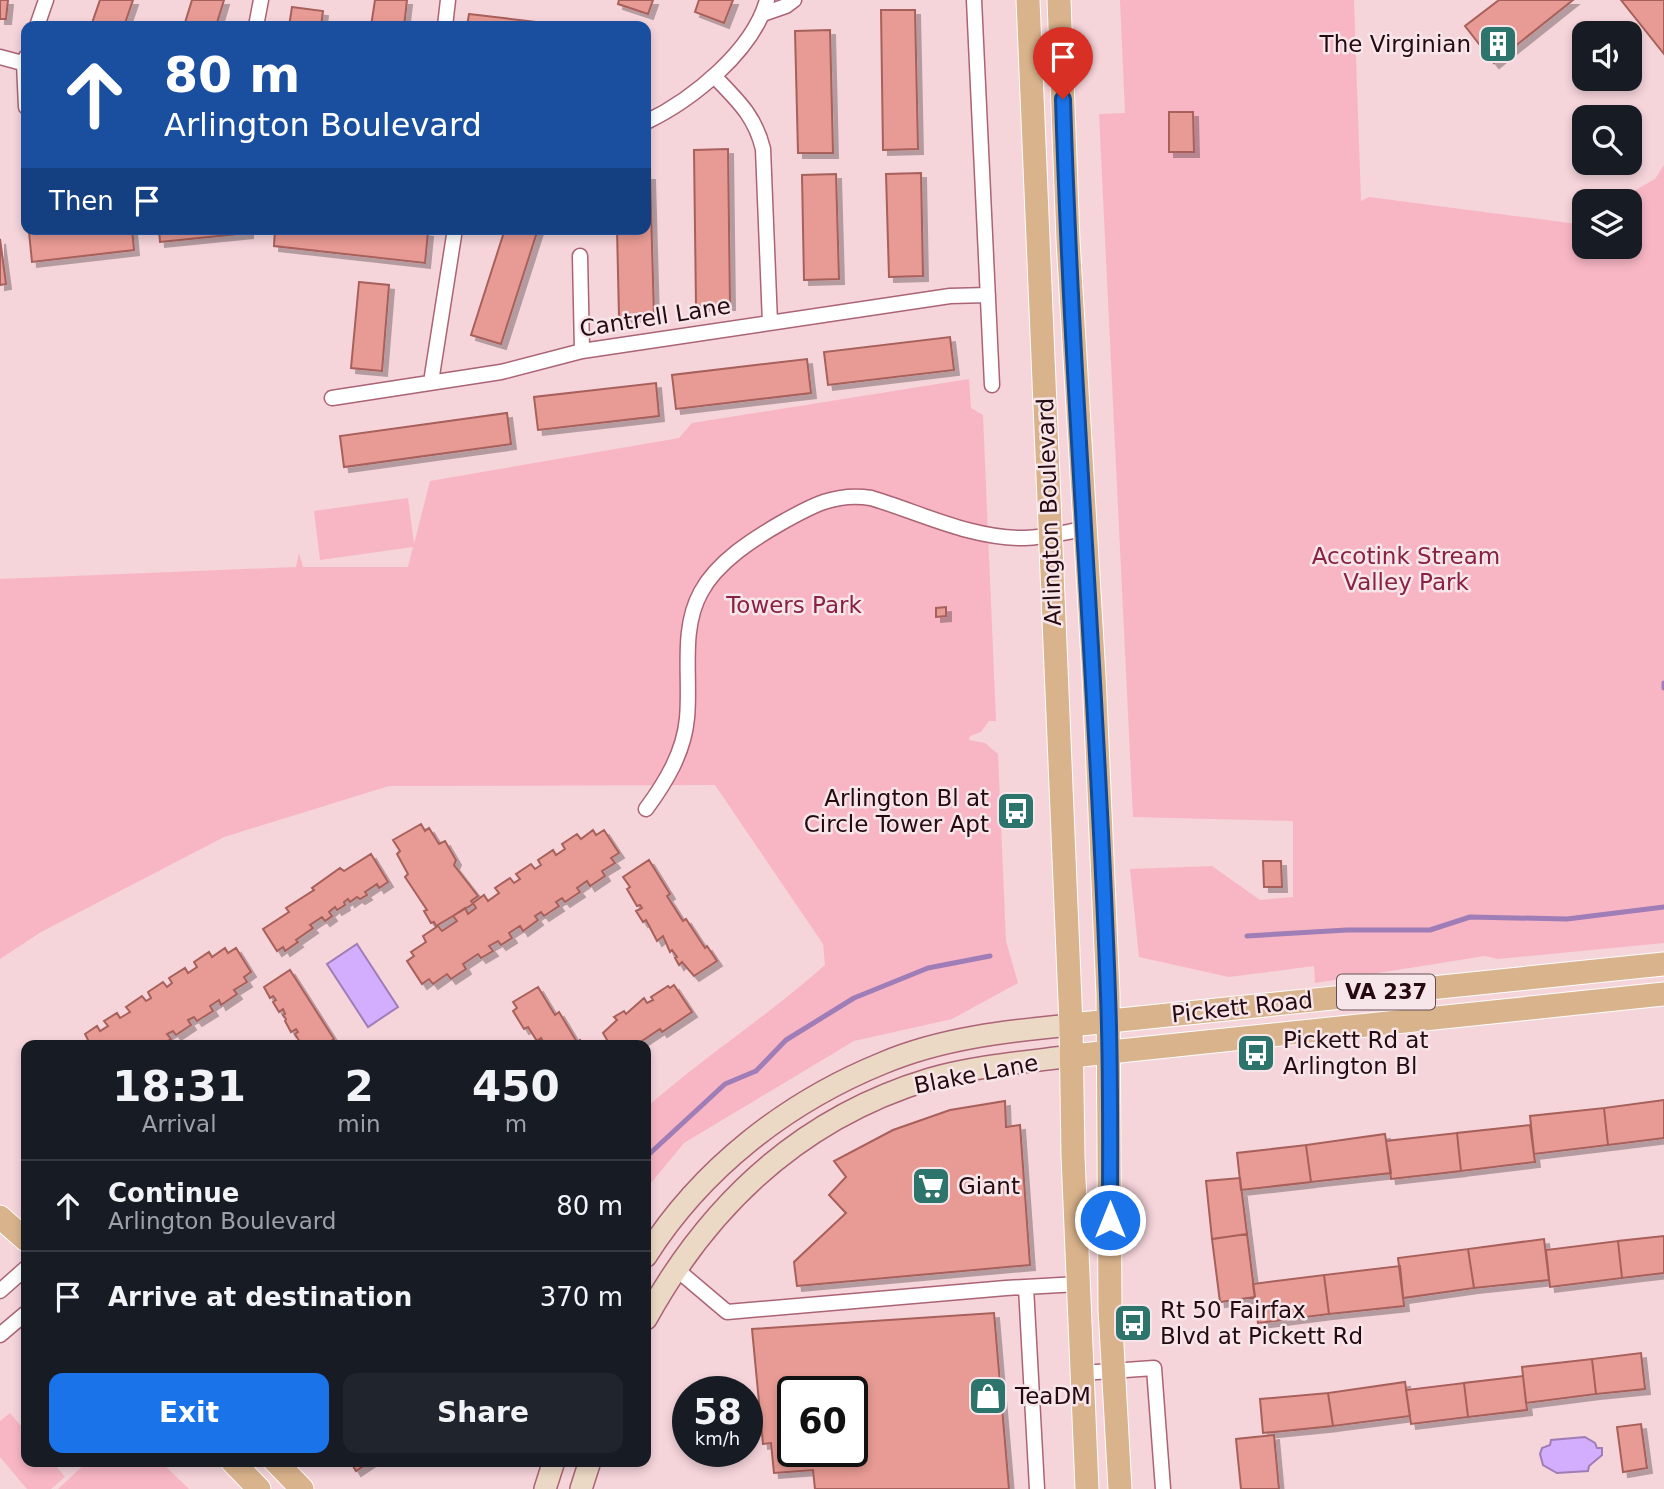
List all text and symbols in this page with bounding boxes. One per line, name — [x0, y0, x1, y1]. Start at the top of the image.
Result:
map controls — [1572, 21, 1642, 259]
button: sound — [1572, 21, 1642, 91]
building icon: The Virginian — [1477, 23, 1519, 65]
pin — [1033, 27, 1093, 99]
place label: The Virginian — [1319, 31, 1471, 57]
icon: arrive — [1044, 38, 1082, 76]
text: 80 m — [164, 47, 300, 104]
icon: ahead — [49, 49, 140, 140]
button: search — [1572, 105, 1642, 175]
text: Arlington Boulevard — [164, 106, 482, 144]
icon: arrive — [128, 182, 166, 220]
text: Then — [49, 186, 114, 216]
button: layers — [1572, 189, 1642, 259]
street label: Cantrell Lane — [578, 292, 732, 342]
street label: Arlington Boulevard — [1032, 397, 1066, 627]
park label: Accotink Stream Valley Park — [1312, 543, 1500, 595]
park label: Towers Park — [725, 592, 862, 618]
place label: Arlington Bl at Circle Tower Apt — [804, 785, 989, 837]
bus stop icon: Arlington Bl at Circle Tower Apt — [995, 790, 1037, 832]
road number: VA 237 — [1337, 974, 1435, 1010]
street label: Pickett Road — [1170, 987, 1314, 1027]
place label: Pickett Rd at Arlington Bl — [1283, 1027, 1428, 1079]
bus stop icon: Pickett Rd at Arlington Bl — [1235, 1032, 1277, 1074]
street label: Blake Lane — [912, 1049, 1040, 1099]
text: 18:31 — [112, 1062, 246, 1111]
text: 2 — [344, 1062, 374, 1111]
text: 450 — [472, 1062, 560, 1111]
text: Arrival — [142, 1111, 217, 1137]
text: min — [337, 1111, 381, 1137]
text: m — [505, 1111, 527, 1137]
supermarket icon: Giant — [910, 1165, 952, 1207]
place label: Giant — [958, 1173, 1020, 1199]
text: Continue — [108, 1178, 239, 1208]
position arrow — [1073, 1183, 1147, 1257]
icon: ahead — [49, 1187, 87, 1225]
text: 80 m — [556, 1191, 623, 1221]
text: Arlington Boulevard — [108, 1208, 336, 1234]
icon: arrive — [49, 1278, 87, 1316]
text: Arrive at destination — [108, 1282, 412, 1312]
text: 370 m — [540, 1282, 623, 1312]
place label: Rt 50 Fairfax Blvd at Pickett Rd — [1160, 1297, 1363, 1349]
bus stop icon: Rt 50 Fairfax Blvd at Pickett Rd — [1112, 1302, 1154, 1344]
button: Exit — [49, 1373, 329, 1453]
button: Share — [343, 1373, 623, 1453]
shop icon: TeaDM — [967, 1375, 1009, 1417]
speed limit sign: 60 — [777, 1376, 868, 1467]
place label: TeaDM — [1014, 1383, 1091, 1409]
text: 58 — [693, 1392, 742, 1432]
text: km/h — [695, 1428, 740, 1449]

